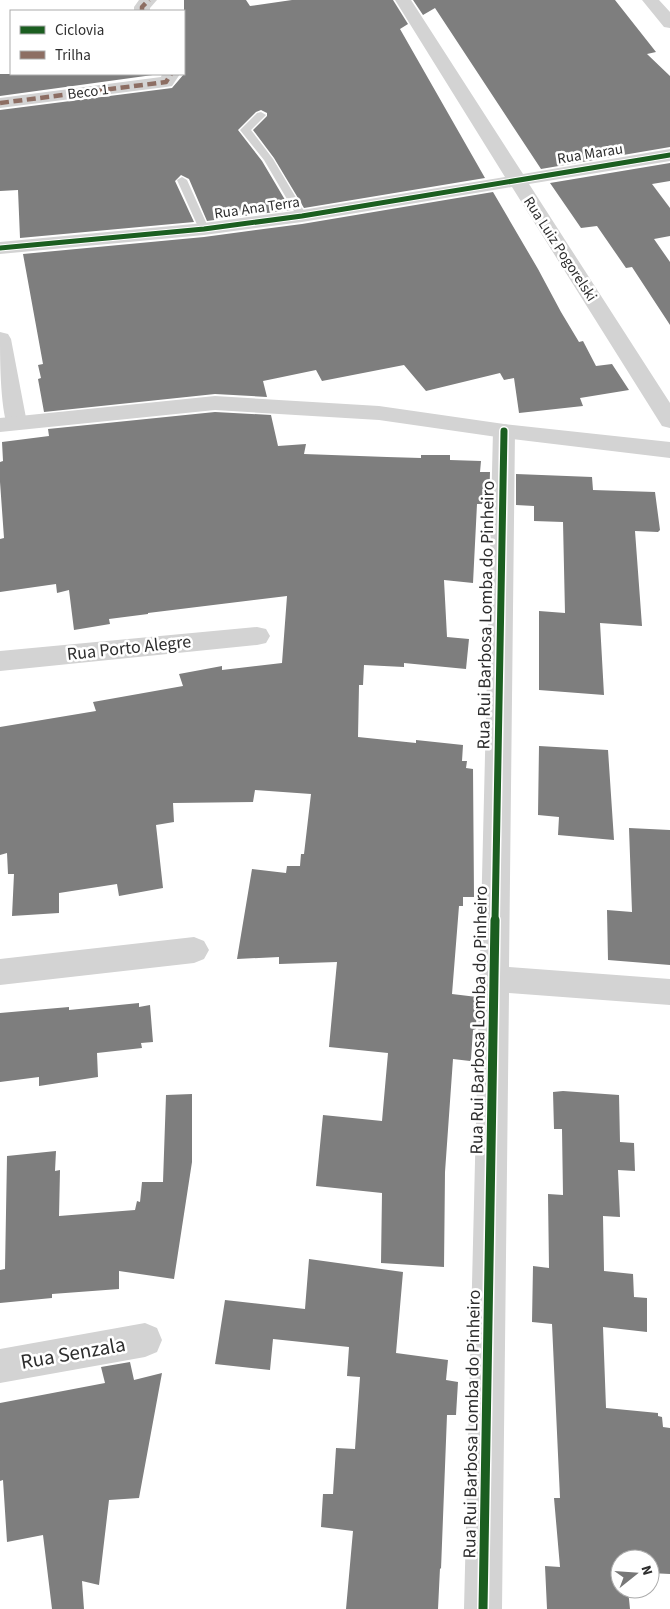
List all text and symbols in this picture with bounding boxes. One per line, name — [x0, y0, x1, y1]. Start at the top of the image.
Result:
legend — [10, 10, 185, 75]
text: Ciclovia — [55, 20, 104, 41]
text: Trilha — [55, 45, 91, 66]
street label: Beco 1 — [66, 79, 110, 105]
street label: Rua Marau — [556, 138, 624, 170]
street label: Rua Ana Terra — [213, 192, 301, 224]
street label: Rua Luiz Pogorelski — [518, 193, 602, 305]
street label: Rua Rui Barbosa Lomba do Pinheiro — [471, 480, 501, 750]
street label: Rua Porto Alegre — [66, 629, 192, 667]
street label: Rua Rui Barbosa Lomba do Pinheiro — [464, 885, 494, 1155]
street label: Rua Rui Barbosa Lomba do Pinheiro — [457, 1289, 487, 1559]
street label: Rua Senzala — [18, 1329, 128, 1377]
north arrow — [610, 1549, 660, 1599]
text: N — [636, 1563, 657, 1578]

